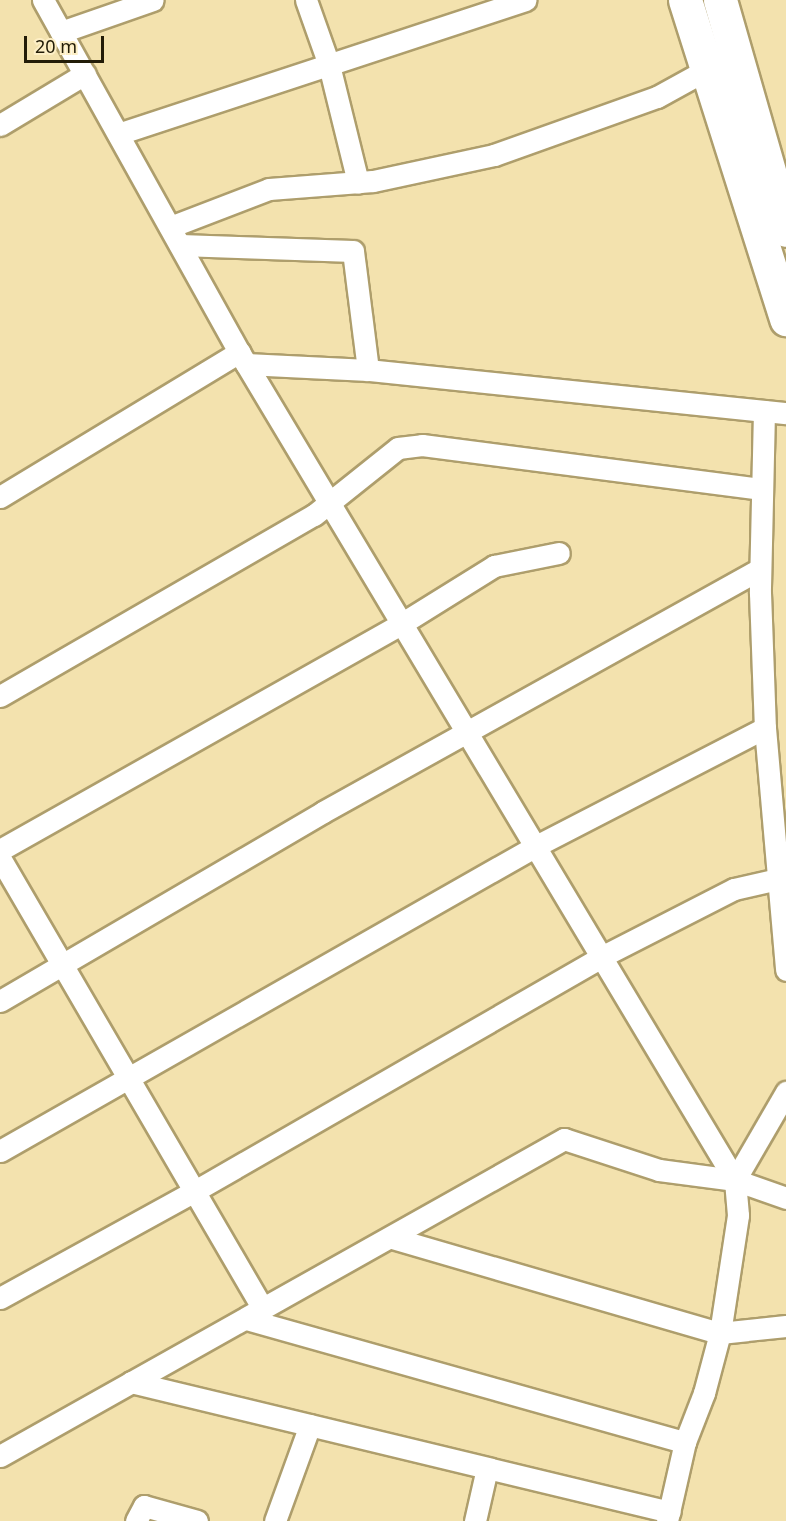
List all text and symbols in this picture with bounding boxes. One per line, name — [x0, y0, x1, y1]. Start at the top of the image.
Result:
scale bar — [27, 24, 106, 62]
text: 20 m — [35, 34, 77, 58]

